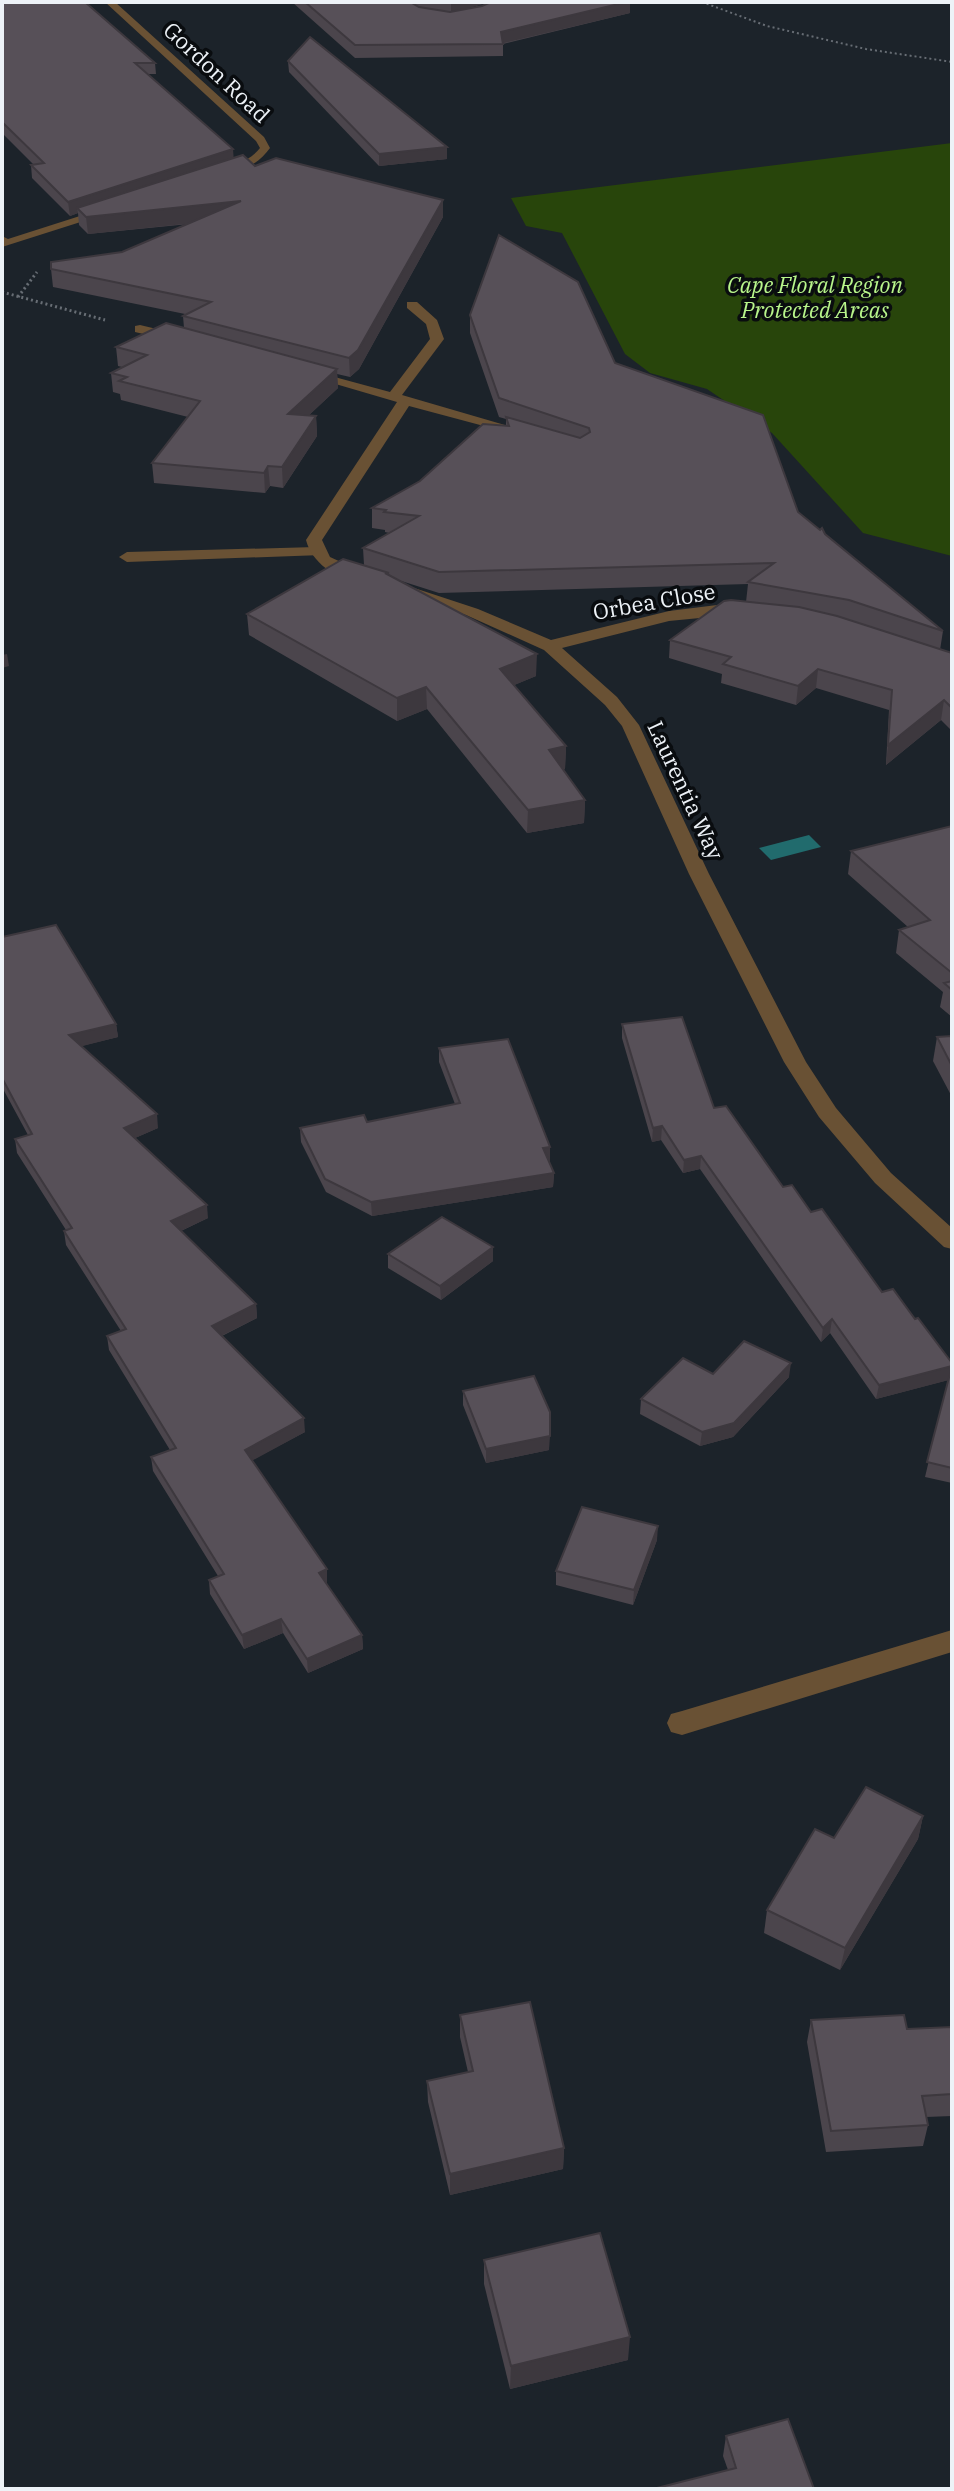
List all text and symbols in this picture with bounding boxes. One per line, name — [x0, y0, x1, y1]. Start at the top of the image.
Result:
street label: Gordon Road — [158, 15, 276, 129]
park label: Cape Floral Region Protected Areas — [727, 270, 904, 324]
street label: Orbea Close — [591, 576, 717, 626]
street label: Laurentia Way — [641, 716, 731, 864]

